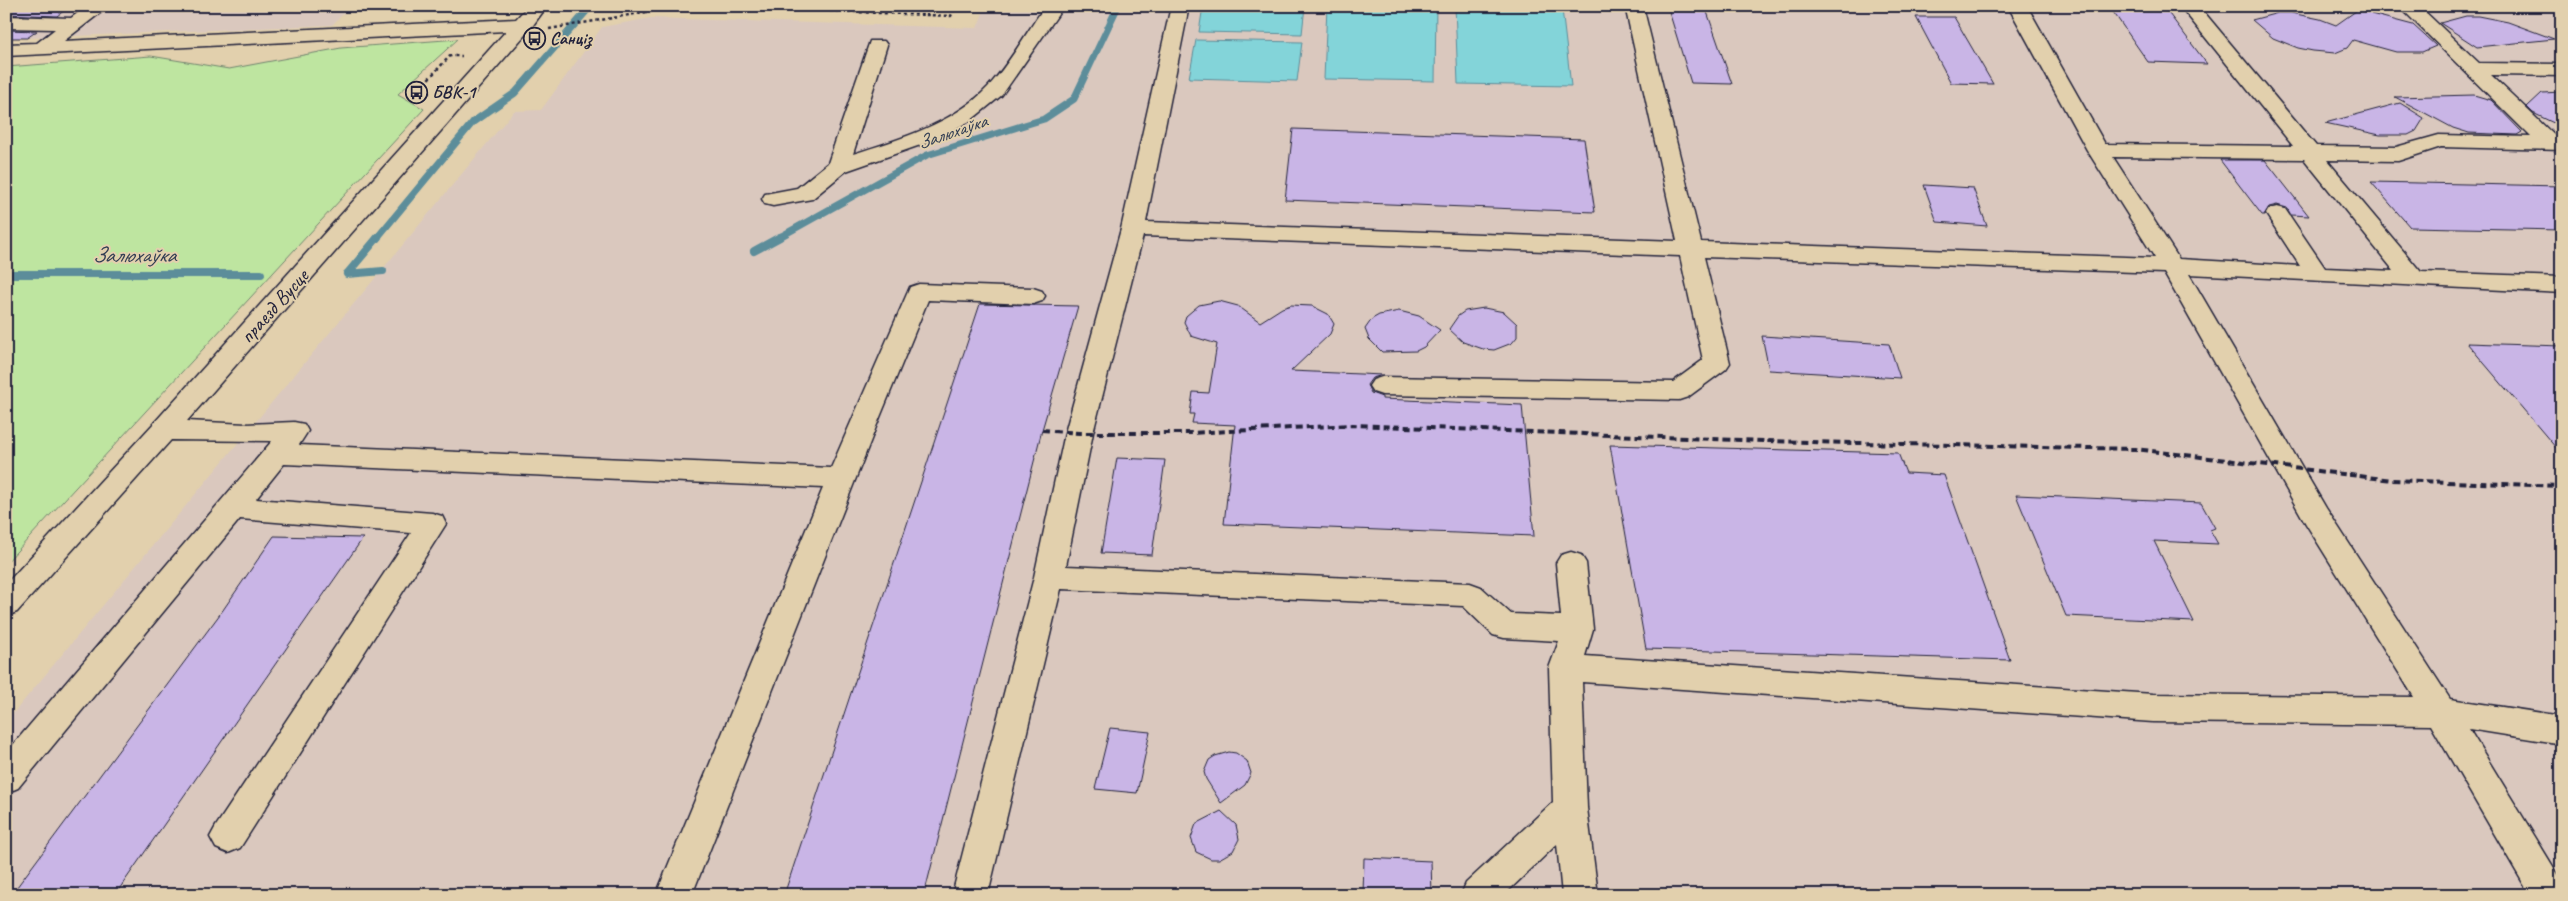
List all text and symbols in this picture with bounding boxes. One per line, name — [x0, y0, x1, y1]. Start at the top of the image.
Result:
bus stop icon: Санціз — [522, 26, 546, 50]
place label: Санціз — [550, 27, 593, 50]
bus stop icon: БВК-1 — [404, 80, 428, 104]
place label: БВК-1 — [432, 81, 477, 103]
water label: Залюхаўка — [914, 108, 992, 155]
water label: Залюхаўка — [92, 241, 178, 269]
street label: праезд Вусце — [234, 262, 316, 349]

